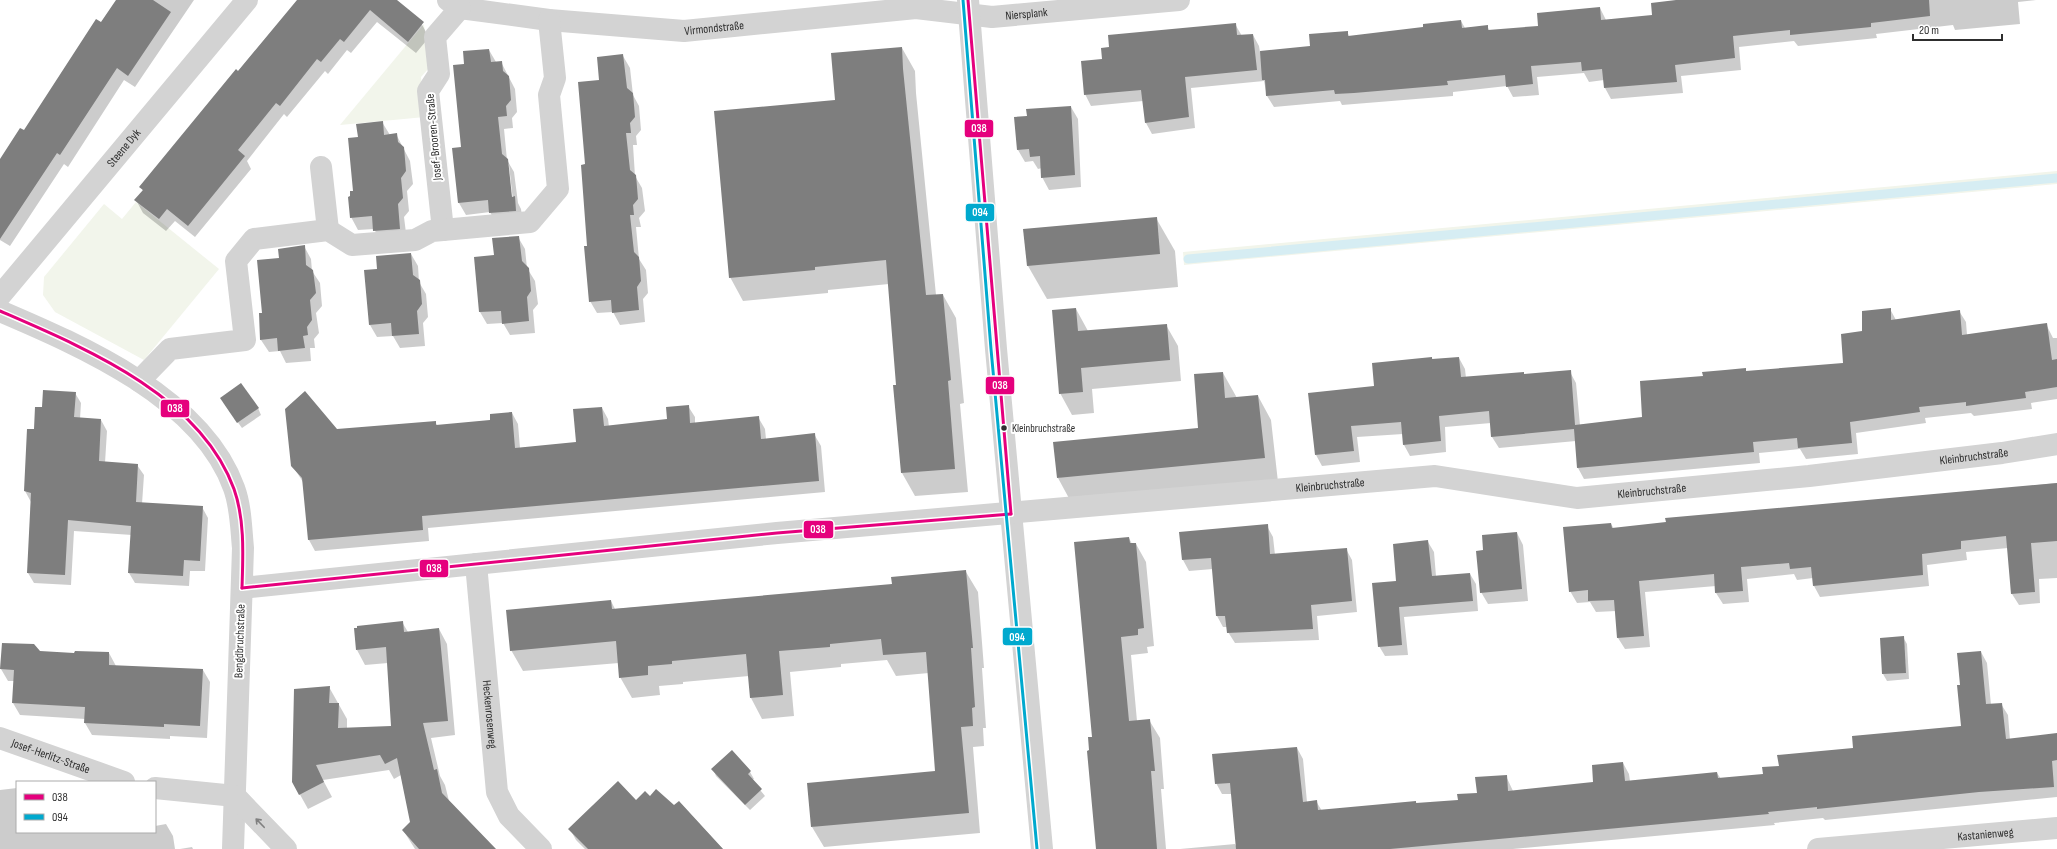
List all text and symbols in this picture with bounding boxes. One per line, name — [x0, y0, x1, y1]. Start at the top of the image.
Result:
street label: Niersplank — [1005, 4, 1049, 23]
scale bar — [1913, 16, 2002, 42]
street label: Virmondstraße — [684, 18, 745, 38]
text: 20 m — [1919, 23, 1939, 38]
street label: Josef-Brooren-Straße — [423, 93, 445, 182]
line badge: 038 — [964, 119, 994, 138]
text: 038 — [971, 122, 987, 135]
street label: Steene Dyk — [103, 125, 144, 170]
line badge: 094 — [965, 203, 995, 222]
text: 094 — [972, 206, 988, 219]
line badge: 038 — [985, 376, 1015, 395]
text: 038 — [992, 379, 1008, 392]
line badge: 038 — [160, 399, 190, 418]
text: 038 — [167, 402, 183, 415]
place label: Kleinbruchstraße — [1012, 422, 1075, 435]
marker: Kleinbruchstraße — [999, 423, 1009, 433]
street label: Kleinbruchstraße — [1939, 445, 2009, 468]
street label: Kleinbruchstraße — [1295, 475, 1365, 496]
street label: Kleinbruchstraße — [1617, 480, 1687, 502]
line badge: 038 — [803, 520, 834, 539]
text: 038 — [810, 523, 826, 536]
line badge: 038 — [419, 559, 449, 578]
text: 038 — [426, 562, 442, 575]
street label: Bengdbruchstraße — [231, 604, 249, 678]
line badge: 094 — [1002, 627, 1033, 646]
text: 094 — [1009, 631, 1025, 644]
street label: Heckenrosenweg — [479, 679, 500, 750]
street label: Josef-Herlitz-Straße — [9, 735, 92, 777]
legend — [16, 781, 156, 833]
text: 038 — [52, 790, 68, 805]
text: 094 — [52, 810, 68, 825]
one-way arrow — [255, 818, 265, 828]
street label: Kastanienweg — [1957, 824, 2014, 844]

